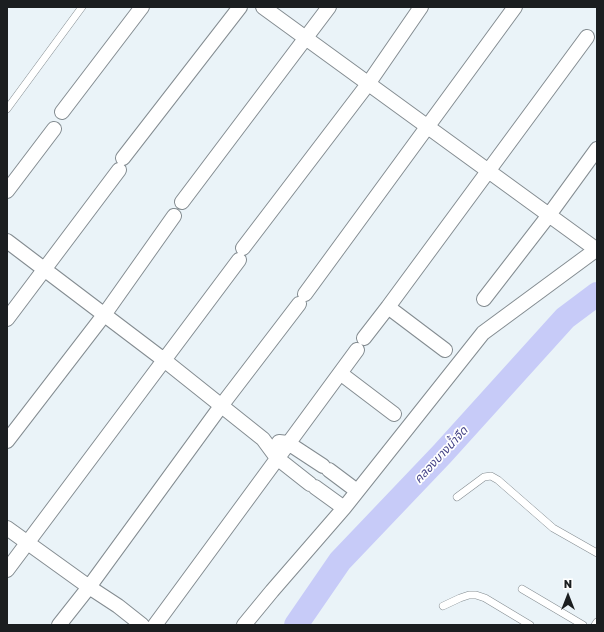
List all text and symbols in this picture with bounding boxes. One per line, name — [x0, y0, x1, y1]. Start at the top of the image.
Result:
water label: คลองบางน้ำจืด — [411, 424, 471, 486]
north arrow — [548, 576, 588, 616]
text: N — [564, 577, 572, 590]

